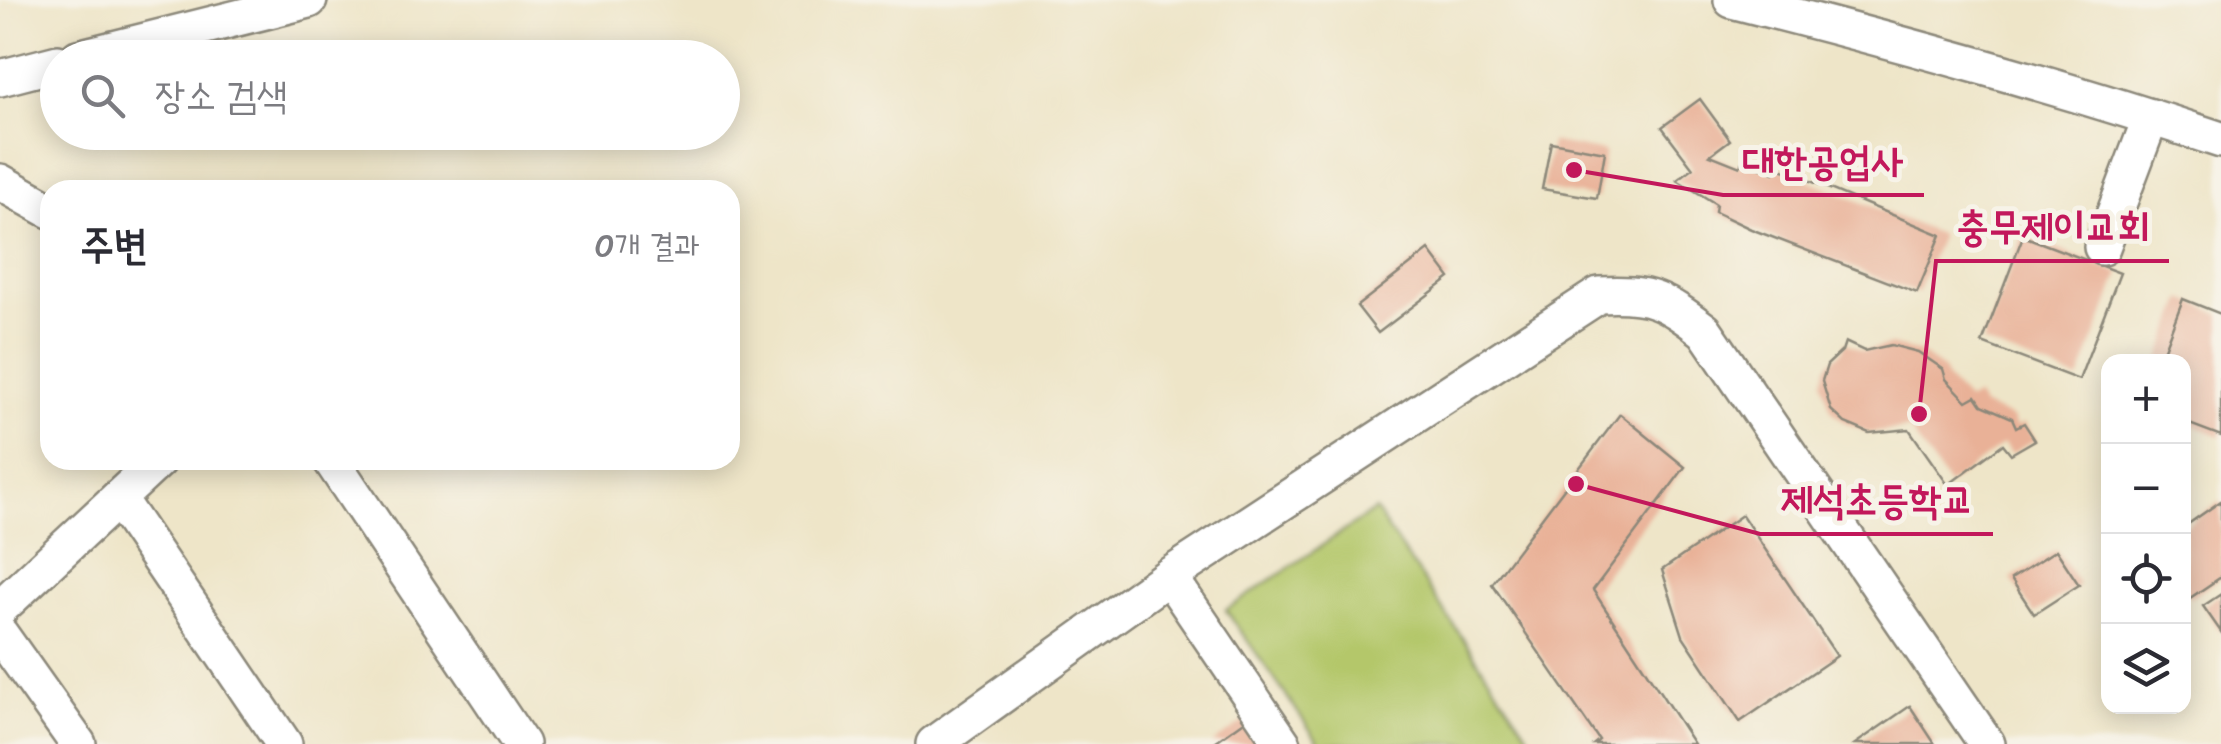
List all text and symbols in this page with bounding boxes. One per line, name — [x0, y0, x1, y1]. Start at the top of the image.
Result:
search box — [40, 40, 740, 150]
text: 장소 검색 — [155, 62, 287, 129]
icon: search — [75, 68, 130, 123]
callout: 대한공업사 — [1723, 125, 1924, 195]
text: 대한공업사 — [1743, 125, 1903, 196]
callout: 충무제이교회 — [1936, 191, 2169, 261]
text: 충무제이교회 — [1956, 191, 2150, 262]
text: 주변 — [80, 208, 148, 282]
text: 0개 결과 — [594, 217, 700, 274]
map controls — [2101, 354, 2191, 714]
button: + — [2101, 354, 2191, 444]
button: − — [2101, 444, 2191, 534]
callout: 제석초등학교 — [1760, 464, 1993, 534]
text: 제석초등학교 — [1780, 464, 1974, 535]
button: locate — [2101, 534, 2191, 624]
button: layers — [2101, 624, 2191, 714]

